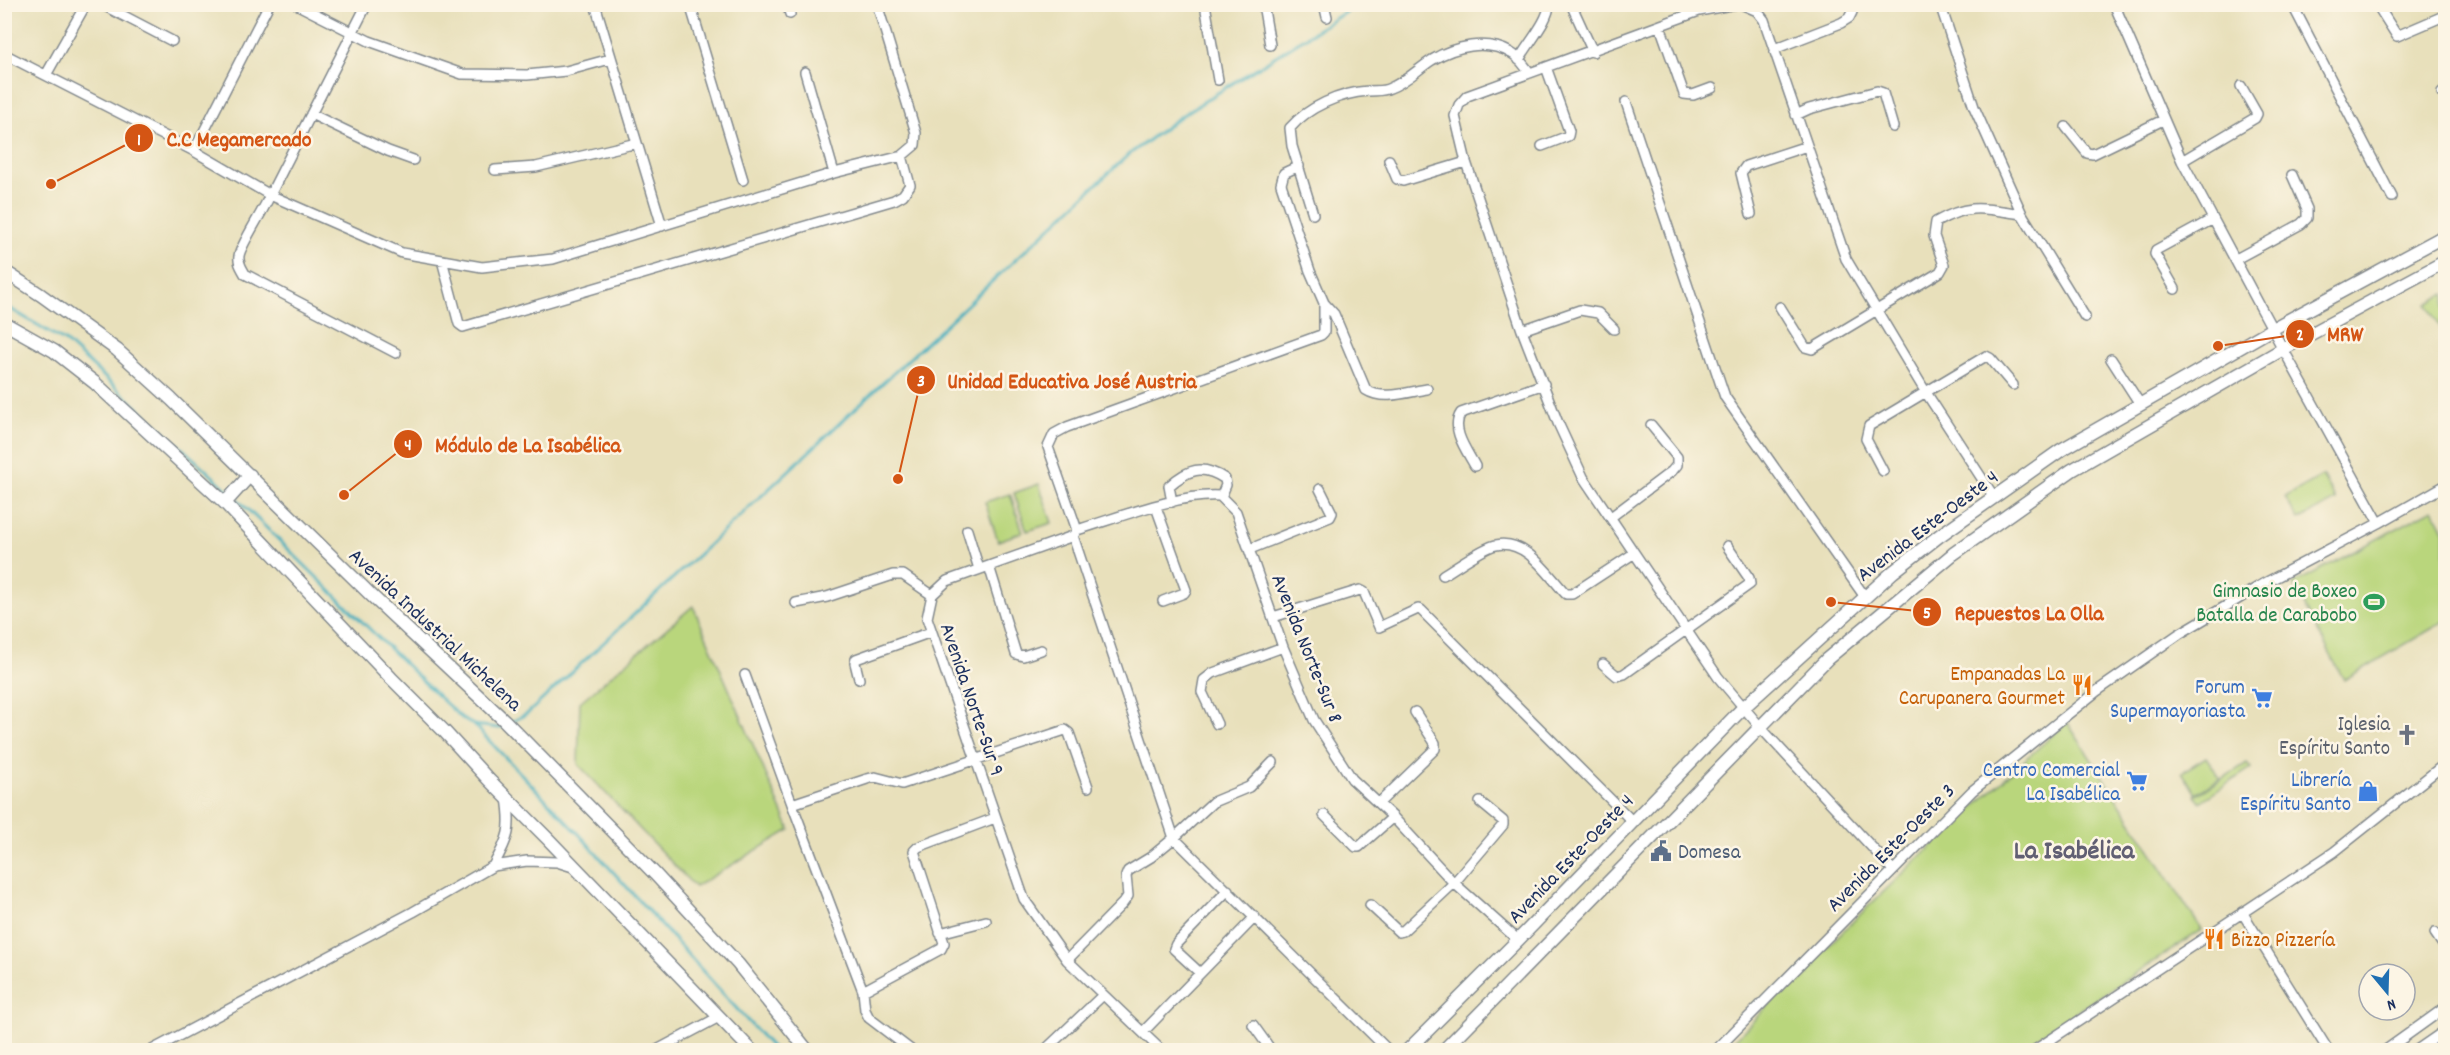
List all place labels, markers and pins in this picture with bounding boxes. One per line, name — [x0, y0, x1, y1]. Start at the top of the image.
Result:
callout: C.C Megamercado — [124, 118, 323, 158]
callout: MRW — [2285, 314, 2375, 354]
callout: Unidad Educativa José Austria — [906, 360, 1209, 400]
callout: Módulo de La Isabélica — [393, 424, 633, 464]
place label: Gimnasio de Boxeo Batalla de Carabobo — [2196, 578, 2357, 632]
sports icon: Gimnasio de Boxeo Batalla de Carabobo — [2362, 590, 2386, 614]
callout: Repuestos La Olla — [1912, 592, 2115, 632]
place label: Empanadas La Carupanera Gourmet — [1899, 661, 2066, 715]
restaurant icon: Empanadas La Carupanera Gourmet — [2070, 673, 2094, 697]
place label: Forum Supermayoriasta — [2110, 674, 2246, 728]
supermarket icon: Forum Supermayoriasta — [2250, 686, 2274, 710]
place label: Iglesia Espíritu Santo — [2279, 711, 2391, 765]
church icon: Iglesia Espíritu Santo — [2395, 723, 2419, 747]
place label: Centro Comercial La Isabélica — [1983, 757, 2121, 811]
place label: Librería Espíritu Santo — [2240, 767, 2352, 821]
supermarket icon: Centro Comercial La Isabélica — [2125, 769, 2149, 793]
shop icon: Librería Espíritu Santo — [2356, 779, 2380, 803]
public building icon: Domesa — [1649, 839, 1673, 863]
place label: Domesa — [1678, 839, 1742, 869]
restaurant icon: Bizzo Pizzería — [2202, 927, 2226, 951]
place label: Bizzo Pizzería — [2231, 927, 2336, 957]

